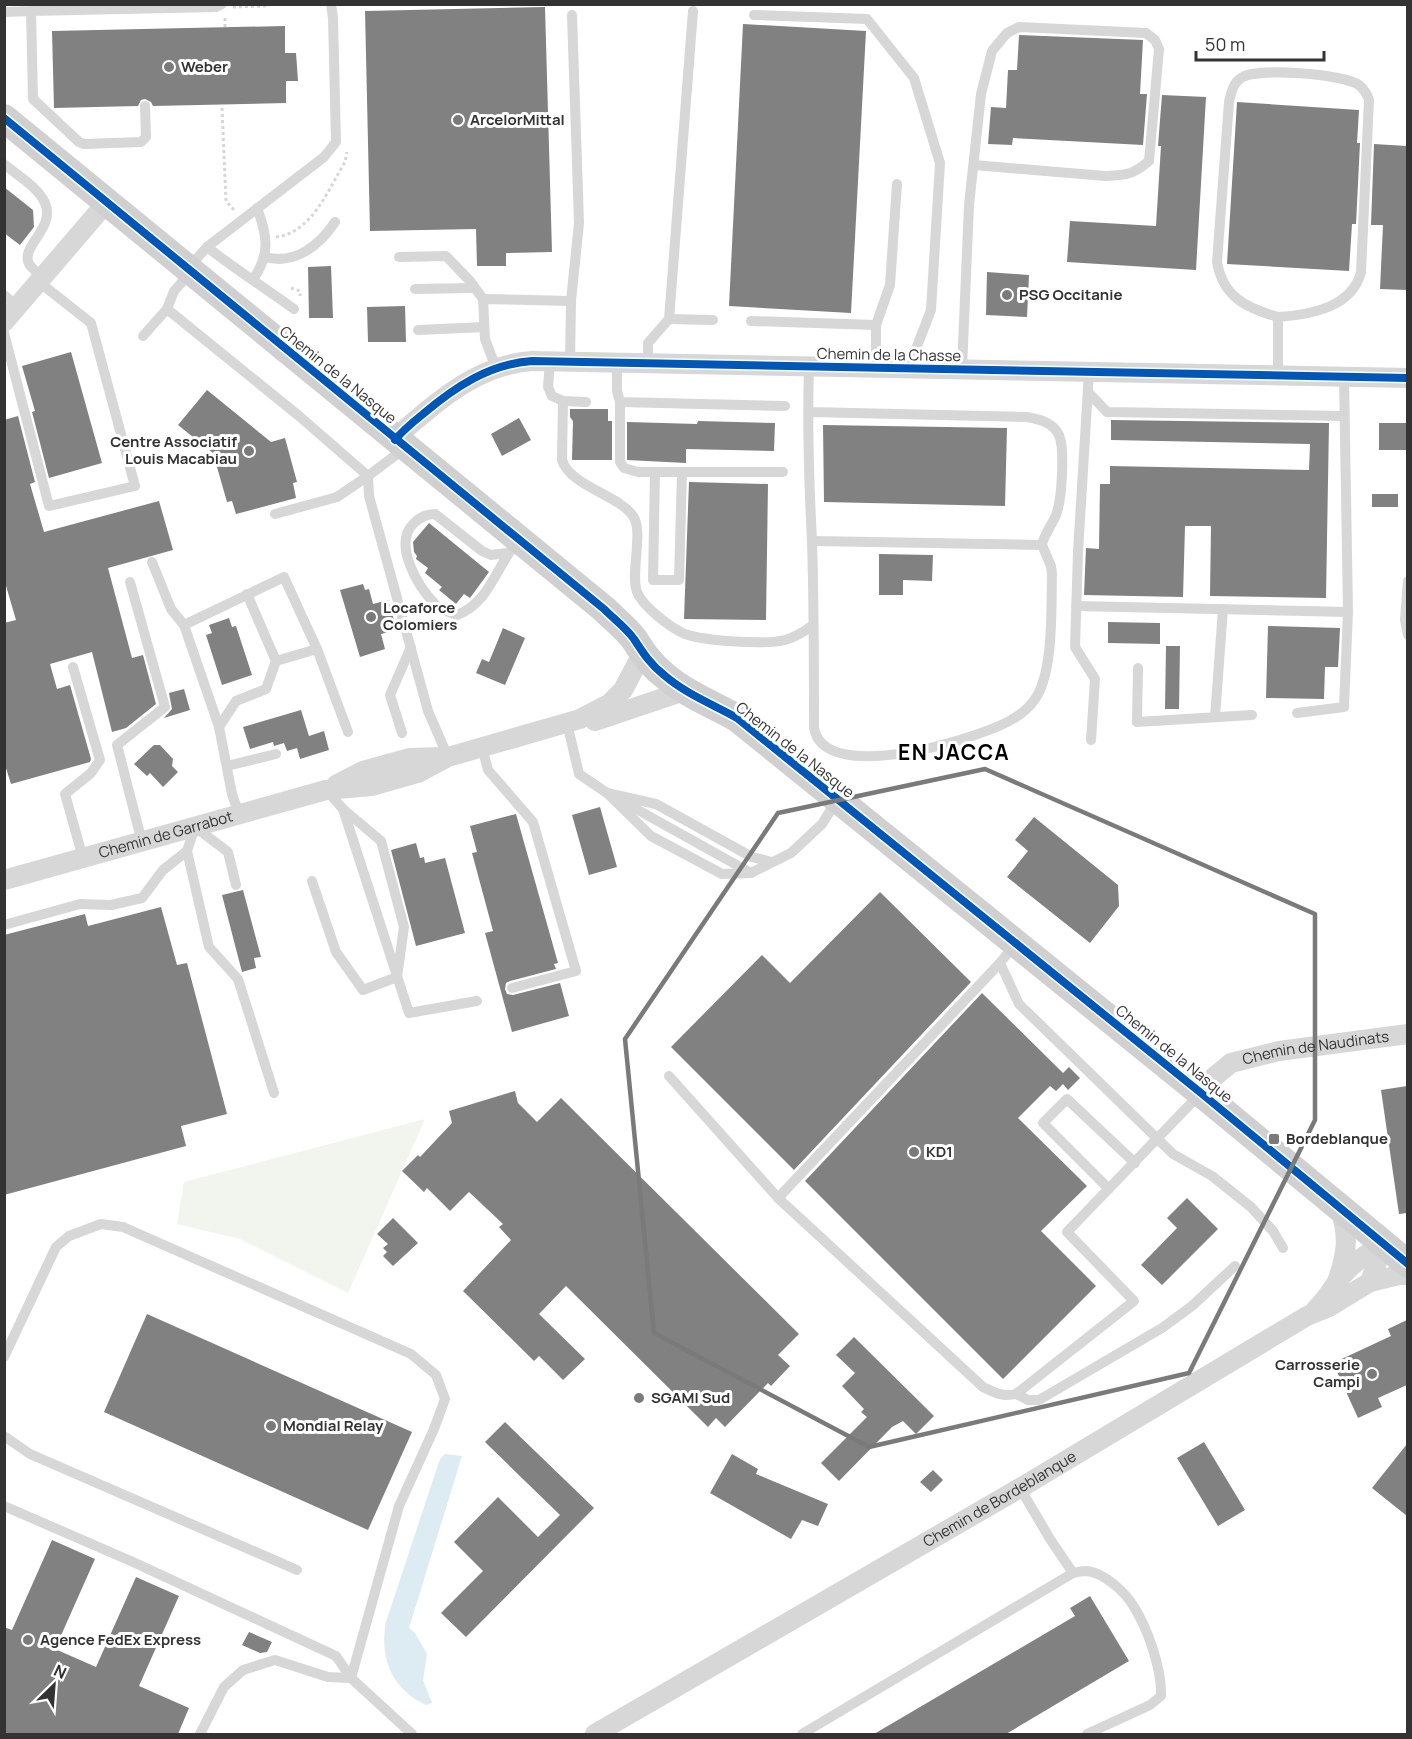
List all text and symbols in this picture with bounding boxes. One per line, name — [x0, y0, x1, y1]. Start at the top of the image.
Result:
scale bar — [1196, 24, 1324, 62]
text: 50 m — [1205, 32, 1245, 56]
place label: Weber — [181, 56, 228, 77]
marker: Weber — [162, 60, 176, 74]
place label: ArcelorMittal — [470, 109, 565, 130]
marker: ArcelorMittal — [451, 113, 465, 127]
place label: PSG Occitanie — [1019, 284, 1122, 305]
marker: PSG Occitanie — [1000, 288, 1014, 302]
street label: Chemin de la Nasque — [275, 321, 401, 428]
street label: Chemin de la Chasse — [817, 343, 962, 366]
place label: Centre Associatif Louis Macabiau — [110, 431, 237, 469]
marker: Centre Associatif Louis Macabiau — [242, 444, 256, 458]
place label: Locaforce Colomiers — [383, 597, 457, 635]
marker: Locaforce Colomiers — [364, 610, 378, 624]
street label: Chemin de la Nasque — [732, 697, 859, 803]
district label: EN JACCA — [898, 738, 1010, 766]
street label: Chemin de Garrabot — [96, 806, 235, 863]
street label: Chemin de la Nasque — [1111, 1000, 1237, 1107]
street label: Chemin de Naudinats — [1240, 1026, 1390, 1070]
place label: Bordeblanque — [1286, 1128, 1388, 1149]
marker: Bordeblanque — [1267, 1132, 1281, 1146]
place label: KD1 — [926, 1141, 953, 1162]
marker: KD1 — [907, 1145, 921, 1159]
place label: Carrosserie Campi — [1275, 1354, 1360, 1392]
marker: Carrosserie Campi — [1365, 1367, 1379, 1381]
place label: SGAMI Sud — [651, 1387, 730, 1408]
marker: SGAMI Sud — [632, 1391, 646, 1405]
place label: Mondial Relay — [283, 1415, 384, 1436]
marker: Mondial Relay — [264, 1419, 278, 1433]
street label: Chemin de Bordeblanque — [919, 1445, 1080, 1552]
place label: Agence FedEx Express — [40, 1629, 201, 1650]
marker: Agence FedEx Express — [21, 1633, 35, 1647]
north arrow — [24, 1655, 84, 1715]
text: N — [50, 1659, 70, 1684]

